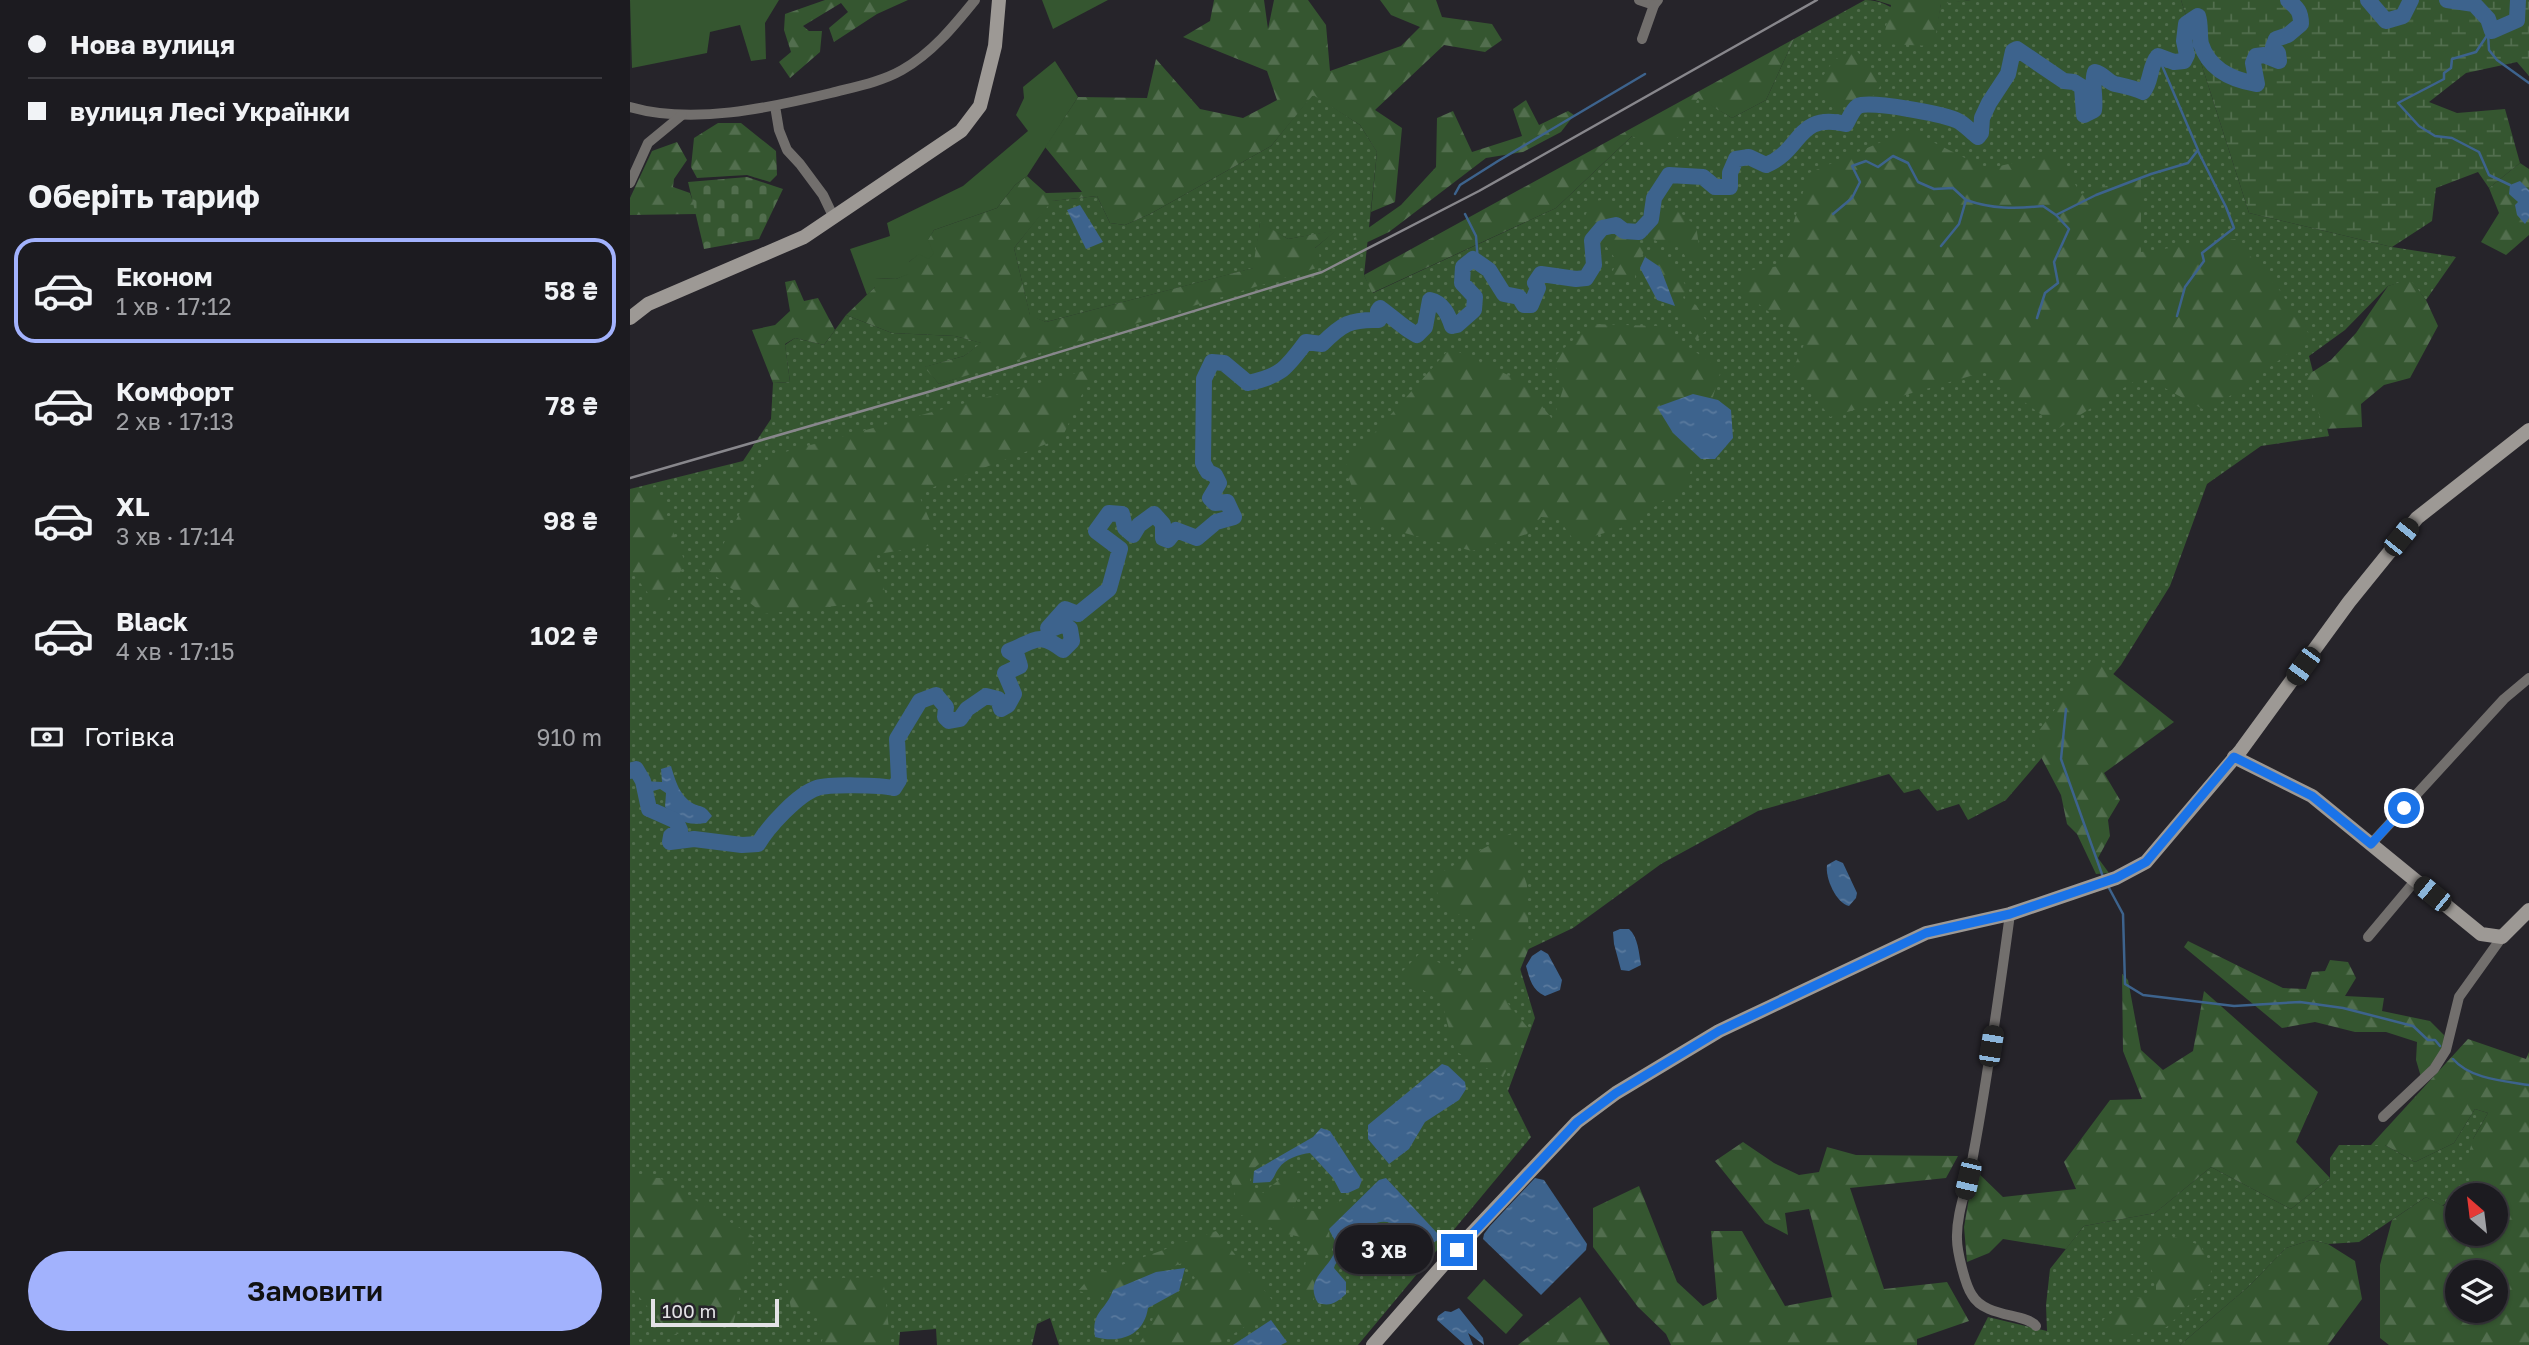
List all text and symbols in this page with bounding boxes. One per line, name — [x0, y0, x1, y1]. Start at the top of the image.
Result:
text: Нова вулиця — [70, 29, 235, 60]
text: вулиця Лесі Українки — [70, 96, 350, 127]
text: Оберіть тариф — [28, 177, 260, 215]
icon: car — [32, 259, 95, 322]
text: Економ — [116, 261, 213, 292]
text: 58 ₴ — [544, 275, 598, 306]
text: 1 хв · 17:12 — [116, 292, 232, 320]
icon: car — [32, 374, 95, 437]
text: Комфорт — [116, 376, 234, 407]
text: 78 ₴ — [545, 390, 598, 421]
text: 2 хв · 17:13 — [116, 407, 234, 435]
icon: car — [32, 489, 95, 552]
text: XL — [116, 491, 150, 522]
text: 98 ₴ — [543, 505, 598, 536]
car — [2380, 514, 2423, 560]
text: 3 хв · 17:14 — [116, 522, 235, 550]
icon: car — [32, 604, 95, 667]
text: Black — [116, 606, 188, 637]
text: 102 ₴ — [530, 620, 598, 651]
text: 4 хв · 17:15 — [116, 637, 235, 665]
car — [2283, 643, 2324, 689]
icon: cash — [28, 718, 66, 756]
text: Готівка — [84, 721, 175, 752]
text: 910 m — [537, 723, 602, 751]
route start — [2388, 792, 2420, 824]
car — [2410, 873, 2455, 915]
car — [1978, 1024, 2005, 1068]
car — [1954, 1156, 1983, 1202]
north arrow — [2445, 1183, 2508, 1246]
map controls — [2445, 1183, 2508, 1323]
callout: 3 хв — [1334, 1226, 1432, 1274]
route end — [1441, 1234, 1473, 1266]
text: 3 хв — [1361, 1235, 1407, 1263]
button: Замовити — [28, 1251, 602, 1331]
button: layers — [2445, 1260, 2508, 1323]
scale bar — [651, 1296, 779, 1328]
text: 100 m — [662, 1299, 716, 1322]

